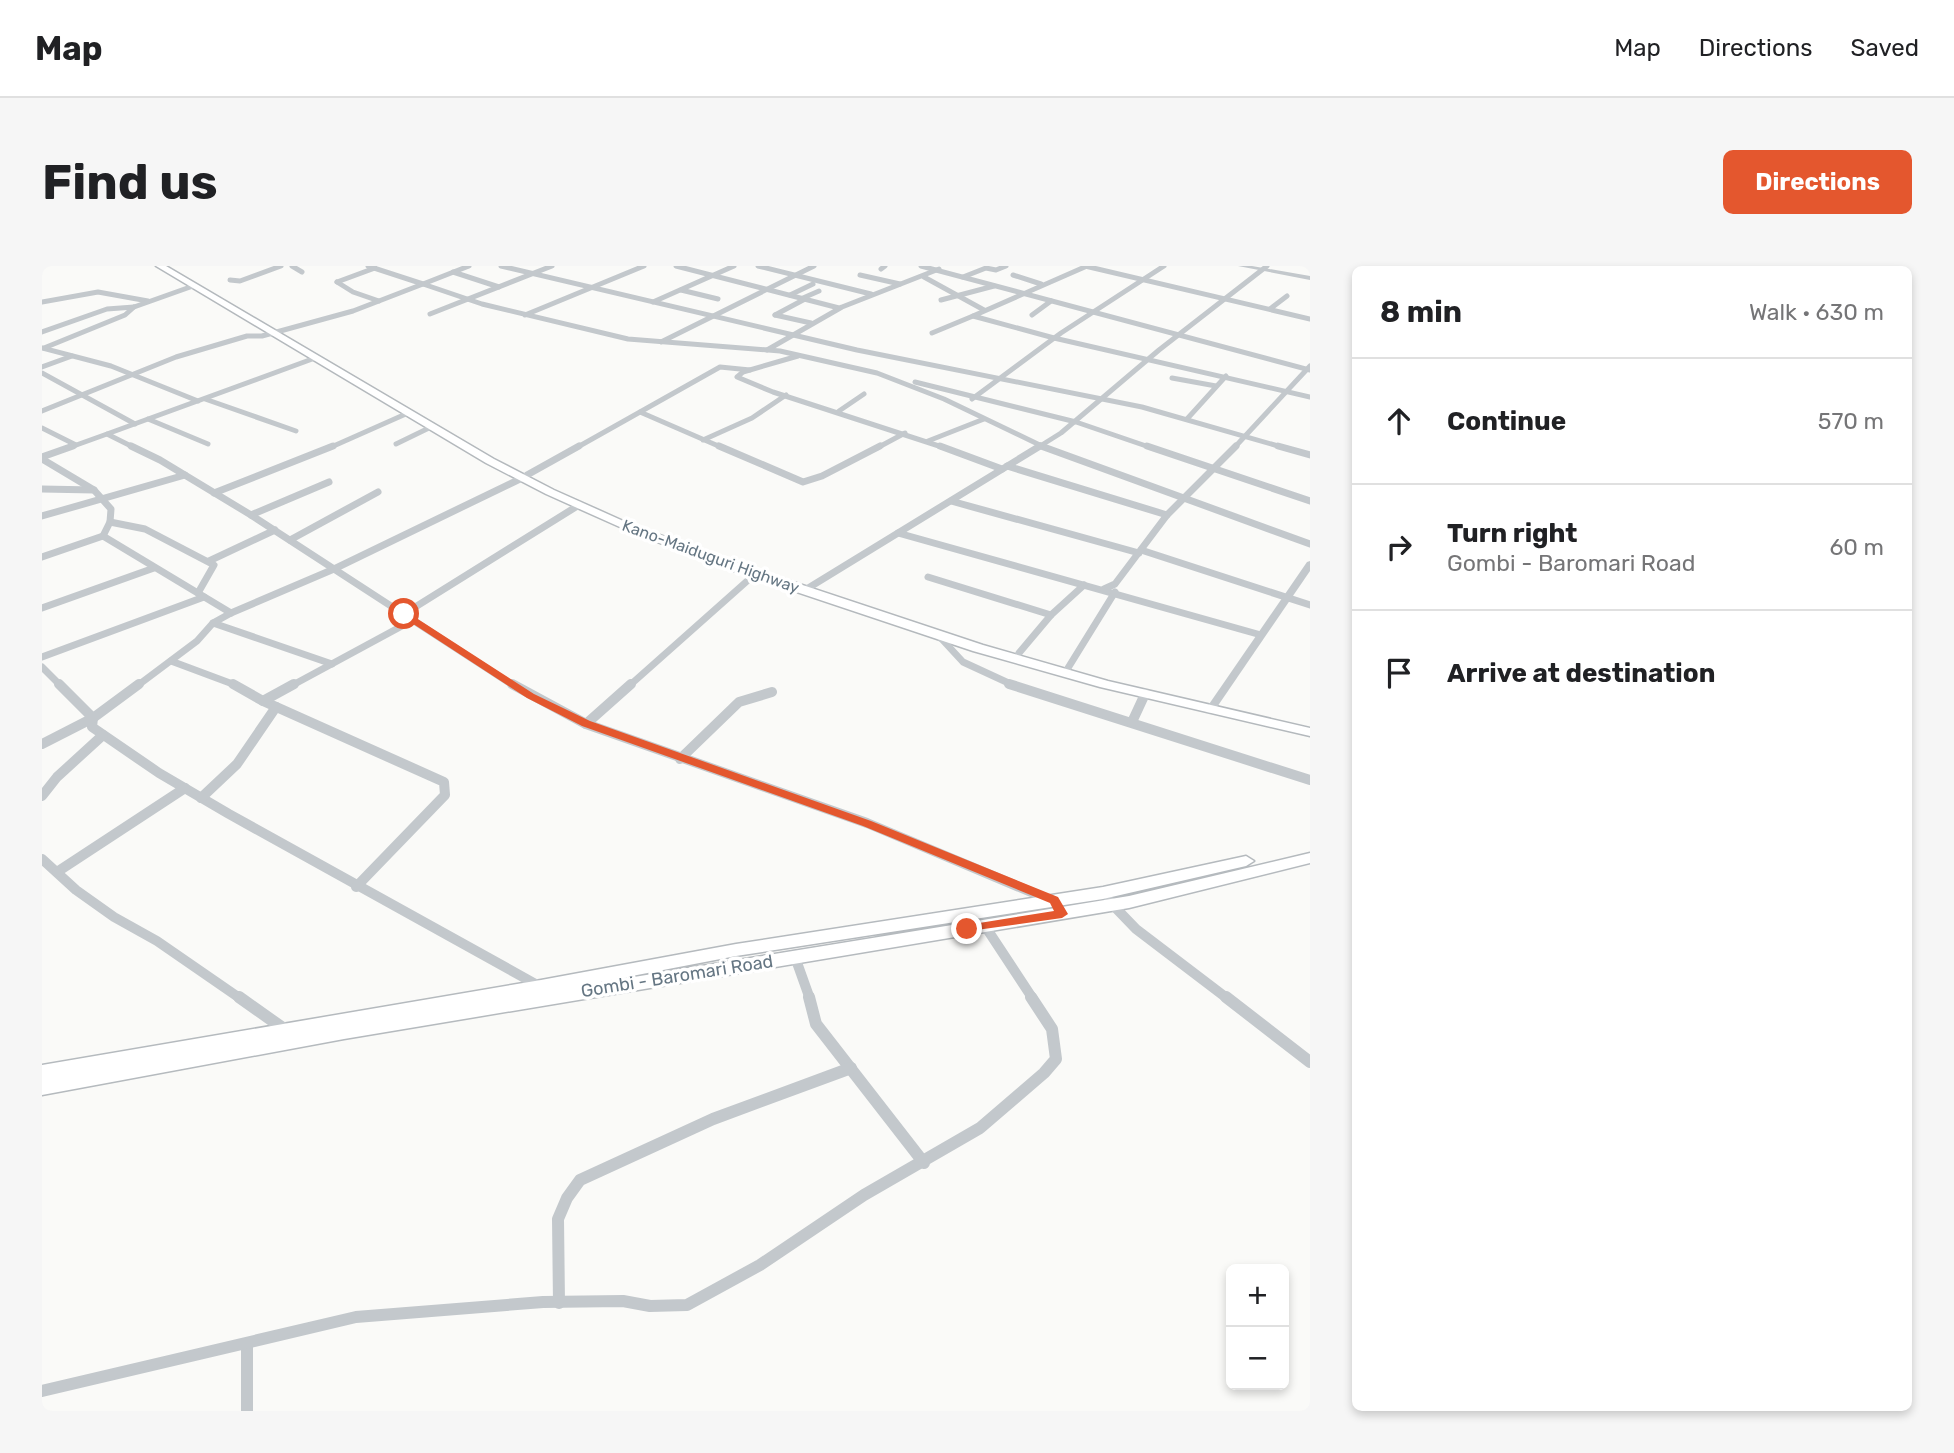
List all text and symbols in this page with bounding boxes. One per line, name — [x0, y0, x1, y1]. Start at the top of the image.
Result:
text: Map — [35, 29, 103, 68]
text: Map — [1614, 34, 1661, 62]
text: Directions — [1699, 34, 1812, 62]
text: Saved — [1850, 34, 1919, 62]
button: Directions — [1723, 150, 1912, 214]
text: Find us — [42, 153, 218, 211]
text: 8 min — [1380, 294, 1462, 330]
text: Walk · 630 m — [1749, 298, 1884, 326]
icon: ahead — [1380, 402, 1418, 440]
text: Continue — [1447, 406, 1566, 437]
text: 570 m — [1818, 407, 1884, 435]
street label: Kano-Maiduguri Highway — [620, 516, 802, 597]
text: Turn right — [1447, 518, 1577, 549]
icon: right — [1380, 528, 1418, 566]
text: 60 m — [1829, 533, 1884, 561]
text: Gombi - Baromari Road — [1447, 549, 1695, 577]
route start — [388, 598, 419, 629]
icon: arrive — [1380, 654, 1418, 692]
text: Arrive at destination — [1447, 658, 1715, 689]
route end — [951, 913, 982, 944]
street label: Gombi - Baromari Road — [579, 950, 775, 1002]
map controls — [1226, 1264, 1289, 1390]
button: + — [1226, 1264, 1289, 1327]
button: − — [1226, 1327, 1289, 1390]

